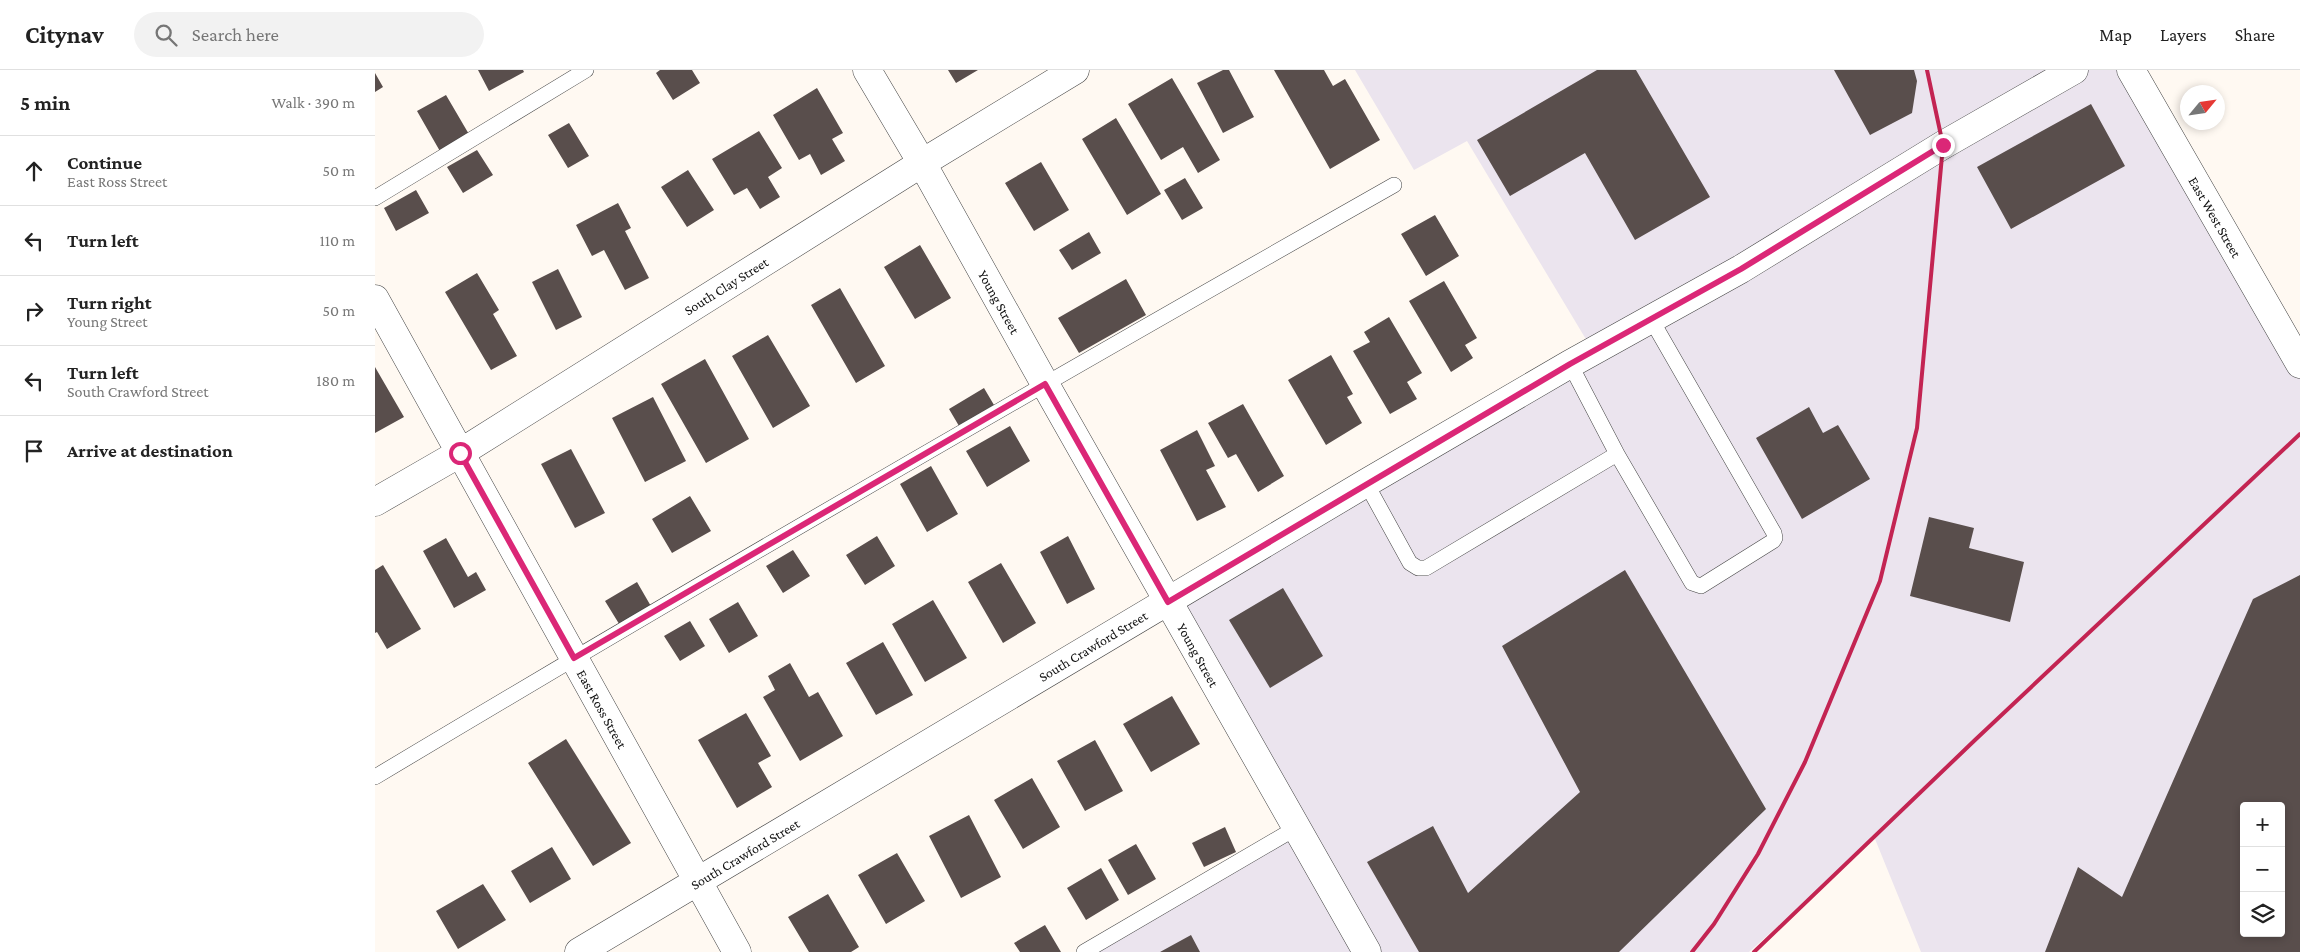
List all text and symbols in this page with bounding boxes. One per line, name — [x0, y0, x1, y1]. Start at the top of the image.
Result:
search box — [134, 12, 484, 57]
text: Citynav — [25, 21, 104, 48]
icon: search — [152, 21, 180, 49]
text: Search here — [192, 24, 279, 45]
text: Map — [2099, 25, 2132, 45]
text: Layers — [2160, 25, 2207, 45]
text: Share — [2235, 25, 2275, 45]
north arrow — [2180, 85, 2225, 130]
text: 5 min — [20, 91, 70, 115]
text: Walk · 390 m — [271, 94, 355, 111]
route end — [1932, 134, 1955, 157]
text: Continue — [67, 152, 142, 173]
icon: ahead — [20, 157, 48, 185]
text: 50 m — [323, 162, 355, 179]
text: East Ross Street — [67, 173, 167, 190]
street label: East West Street — [2185, 174, 2245, 261]
icon: left — [20, 227, 48, 255]
text: Turn left — [67, 230, 139, 251]
text: 110 m — [319, 232, 355, 249]
street label: South Clay Street — [681, 254, 771, 318]
street label: Young Street — [975, 267, 1023, 337]
text: Turn right — [67, 292, 152, 313]
icon: right — [20, 297, 48, 325]
text: 50 m — [323, 302, 355, 319]
text: Young Street — [67, 313, 148, 330]
text: Turn left — [67, 362, 139, 383]
icon: left — [20, 367, 48, 395]
text: 180 m — [316, 372, 355, 389]
text: South Crawford Street — [67, 383, 209, 400]
icon: arrive — [20, 437, 48, 465]
text: Arrive at destination — [67, 440, 233, 461]
route start — [449, 442, 472, 465]
street label: South Crawford Street — [1036, 607, 1151, 685]
street label: Young Street — [1174, 620, 1222, 690]
street label: East Ross Street — [574, 667, 630, 752]
map controls — [2240, 802, 2285, 937]
button: + — [2240, 802, 2285, 847]
street label: South Crawford Street — [688, 815, 803, 893]
button: − — [2240, 847, 2285, 892]
button: layers — [2240, 892, 2285, 937]

